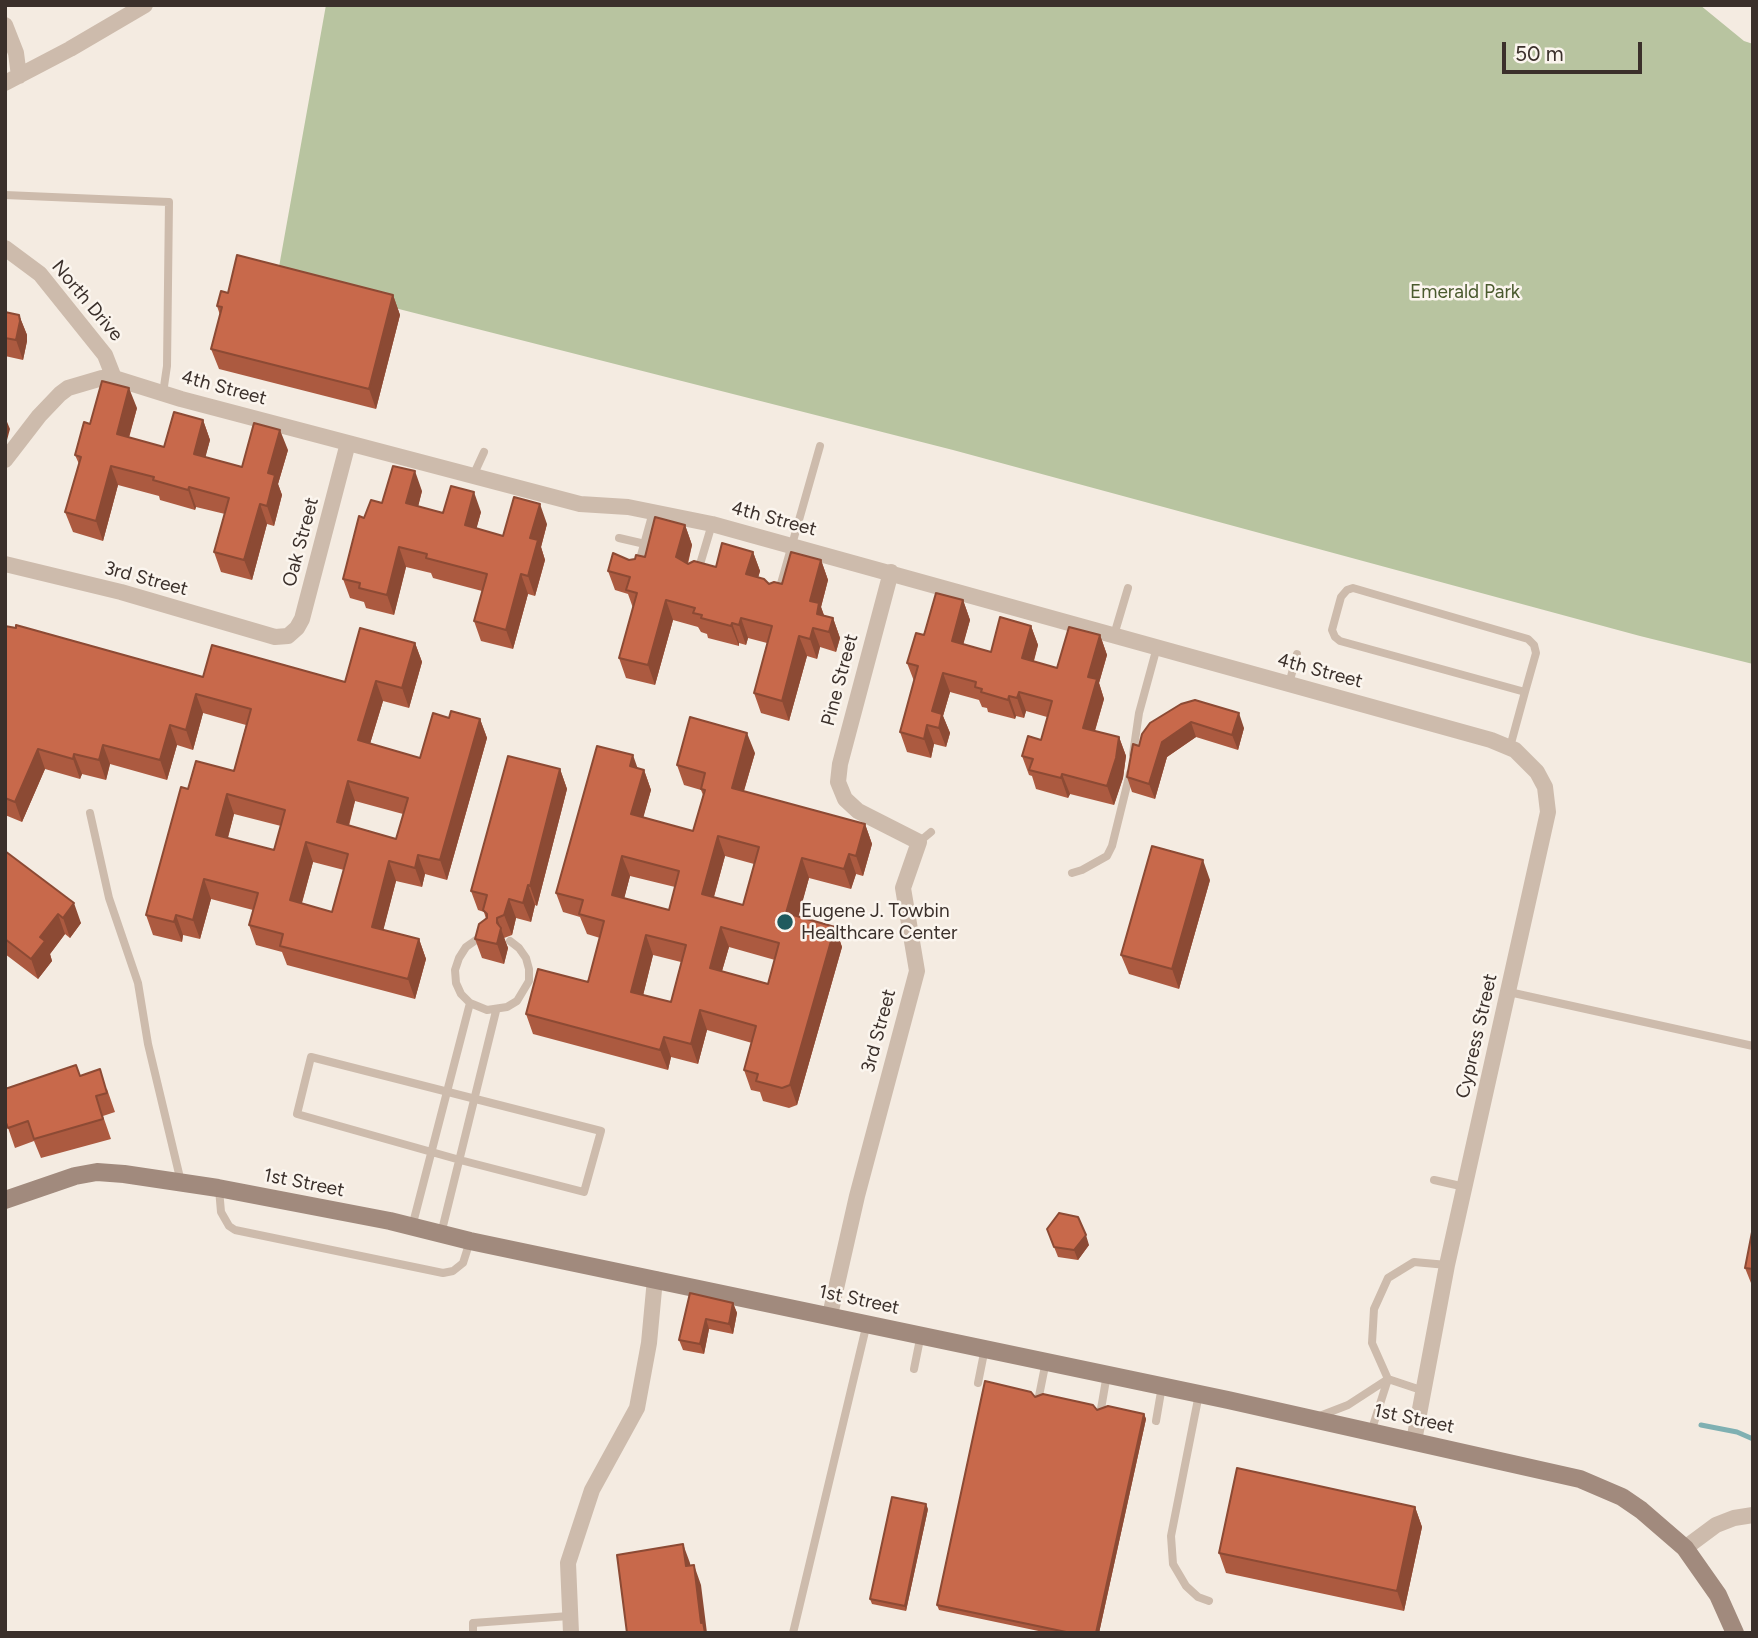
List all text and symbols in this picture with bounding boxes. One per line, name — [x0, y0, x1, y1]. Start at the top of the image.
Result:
scale bar — [1506, 28, 1646, 72]
text: 50 m — [1515, 41, 1564, 66]
street label: North Drive — [47, 256, 127, 346]
park label: Emerald Park — [1410, 281, 1520, 303]
street label: 4th Street — [179, 366, 269, 410]
street label: Oak Street — [278, 495, 324, 589]
street label: 4th Street — [729, 497, 819, 541]
street label: 3rd Street — [102, 557, 190, 601]
street label: Pine Street — [817, 632, 863, 728]
street label: 4th Street — [1275, 649, 1365, 693]
place label: Eugene J. Towbin Healthcare Center — [801, 900, 957, 944]
marker: Eugene J. Towbin Healthcare Center — [775, 912, 795, 932]
street label: Cypress Street — [1452, 971, 1502, 1101]
street label: 3rd Street — [857, 987, 901, 1075]
street label: 1st Street — [262, 1164, 346, 1202]
street label: 1st Street — [817, 1280, 901, 1320]
street label: 1st Street — [1372, 1399, 1456, 1439]

